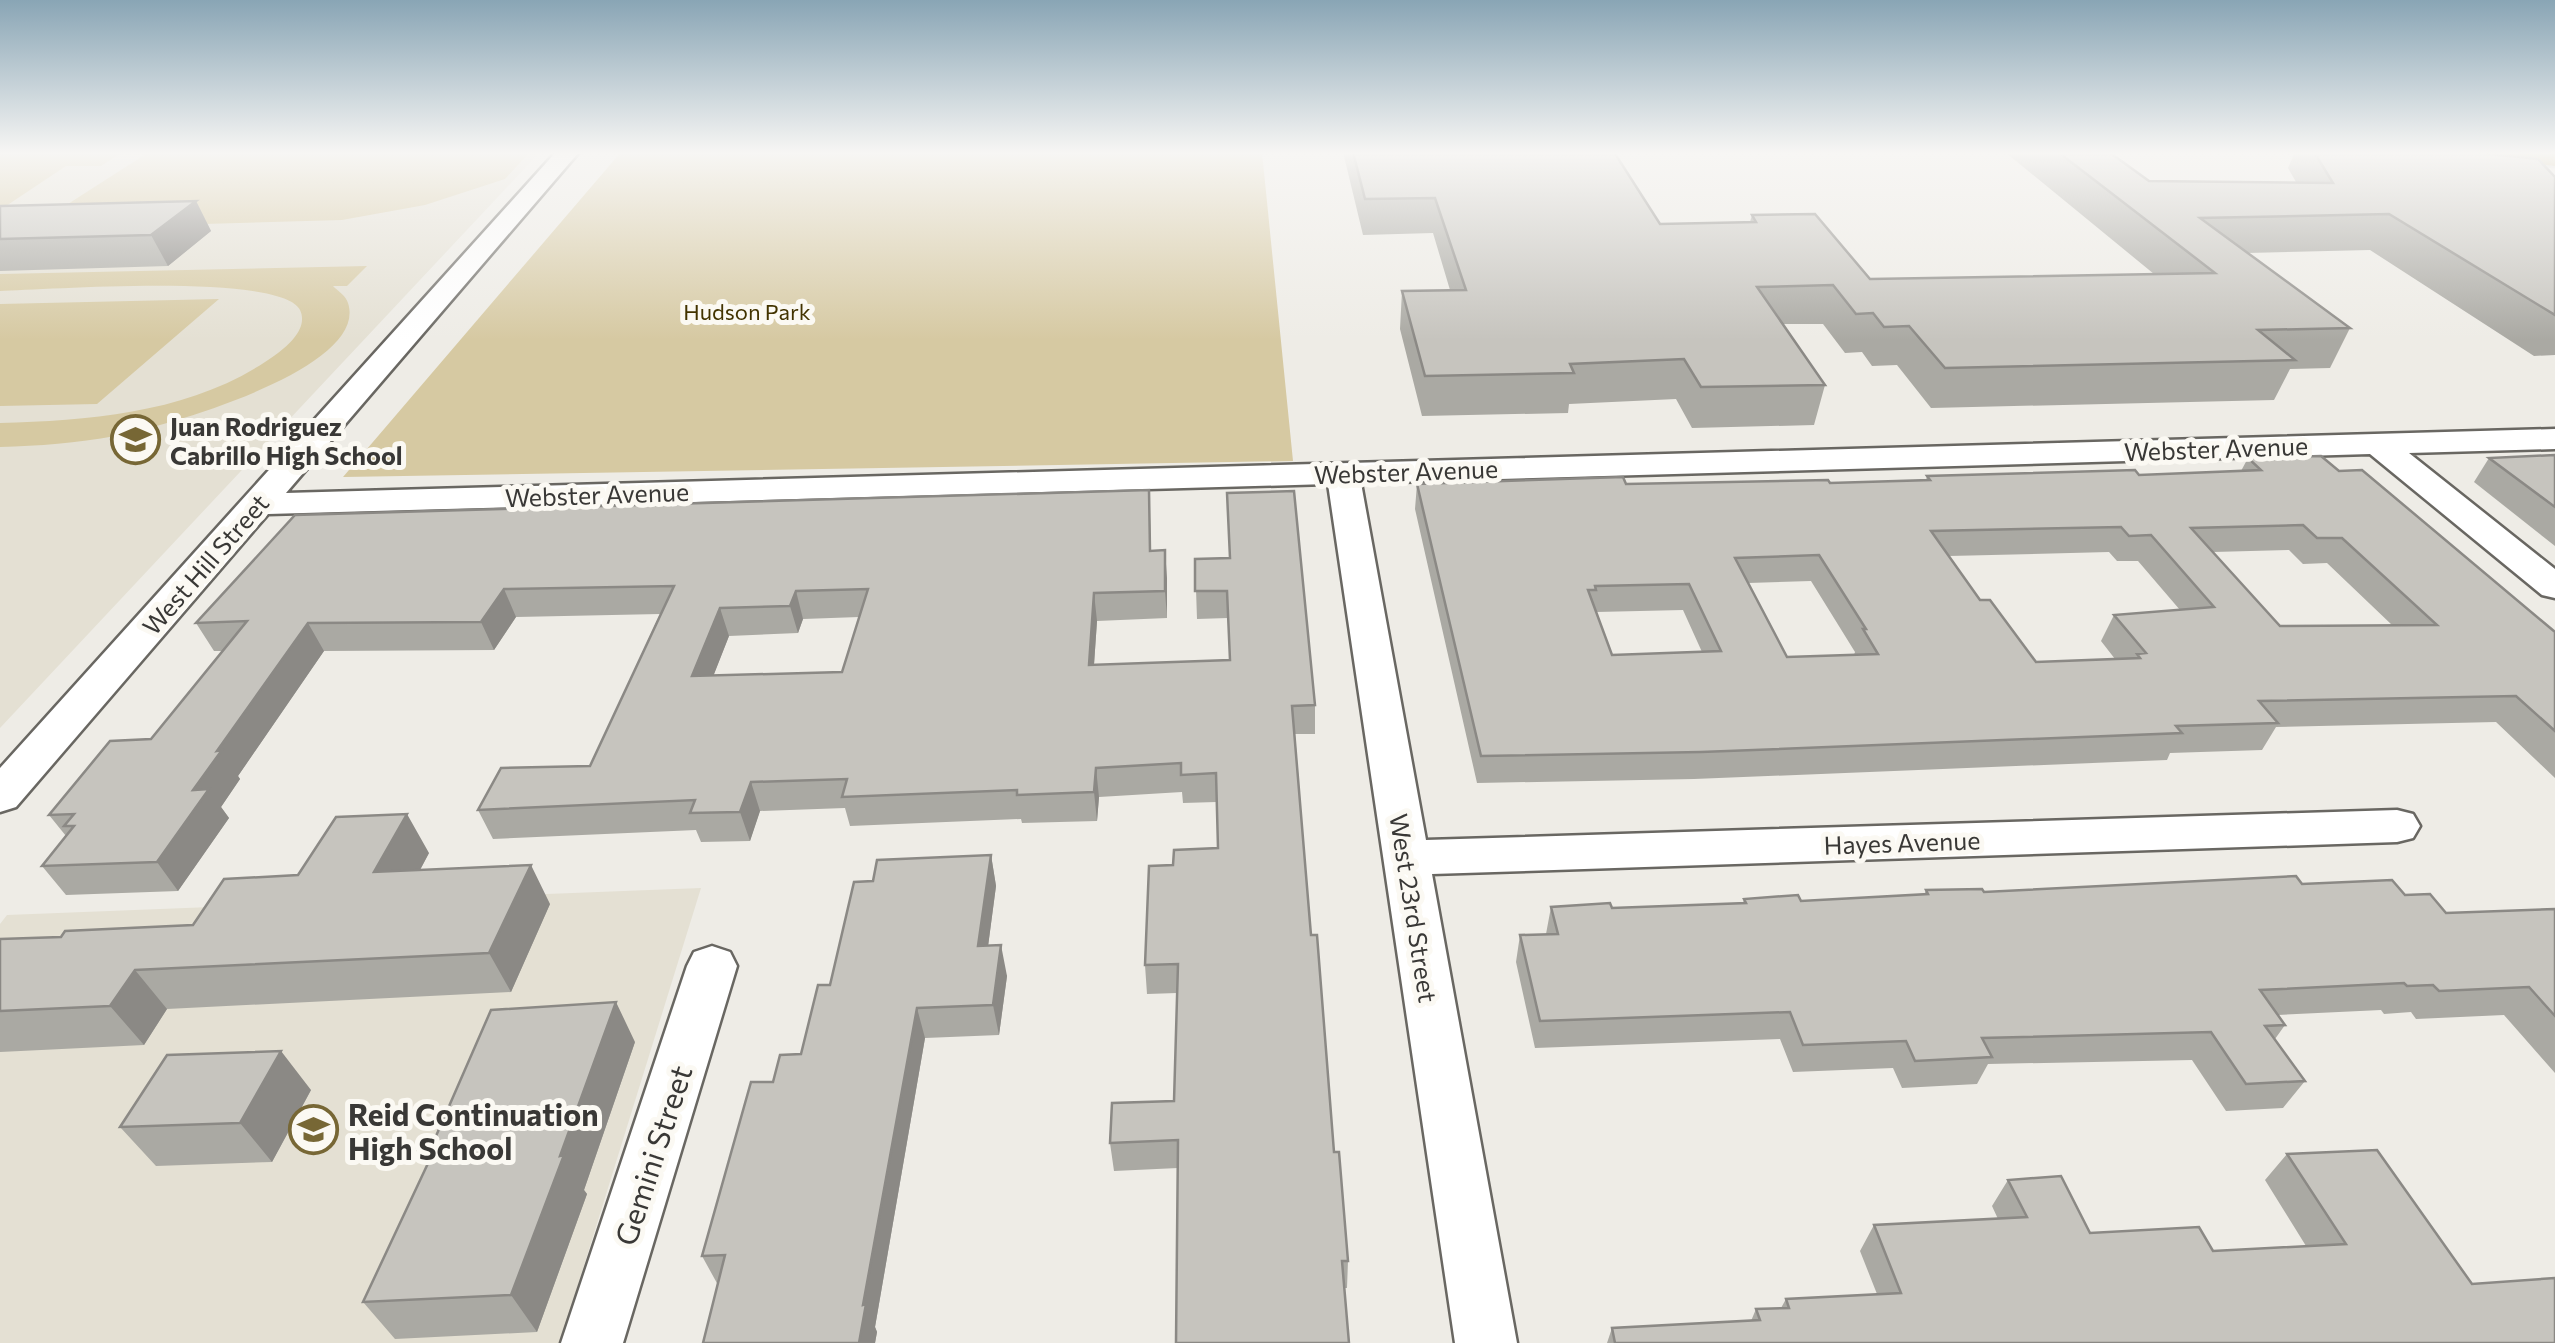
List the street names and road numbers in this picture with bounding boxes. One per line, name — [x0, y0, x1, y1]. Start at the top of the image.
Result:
street label: Webster Avenue — [2123, 430, 2309, 466]
street label: Webster Avenue — [1313, 453, 1499, 489]
street label: Webster Avenue — [504, 476, 690, 512]
street label: West Hill Street — [136, 488, 274, 640]
street label: West 23rd Street — [1384, 811, 1444, 1005]
street label: Hayes Avenue — [1823, 824, 1981, 860]
street label: Gemini Street — [605, 1060, 699, 1250]

